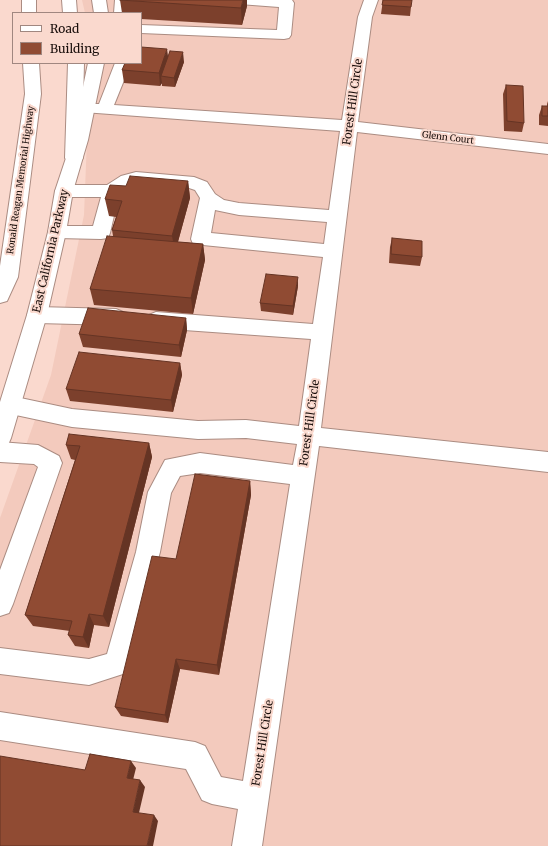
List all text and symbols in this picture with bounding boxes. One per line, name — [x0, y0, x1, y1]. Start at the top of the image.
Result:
legend — [12, 12, 142, 64]
text: Road — [50, 21, 79, 36]
text: Building — [50, 41, 99, 56]
street label: Forest Hill Circle — [340, 58, 366, 146]
street label: Ronald Reagan Memorial Highway — [5, 105, 37, 255]
street label: Glenn Court — [421, 129, 475, 147]
street label: East California Parkway — [30, 188, 72, 314]
street label: Forest Hill Circle — [297, 379, 323, 467]
street label: Forest Hill Circle — [250, 699, 276, 787]

